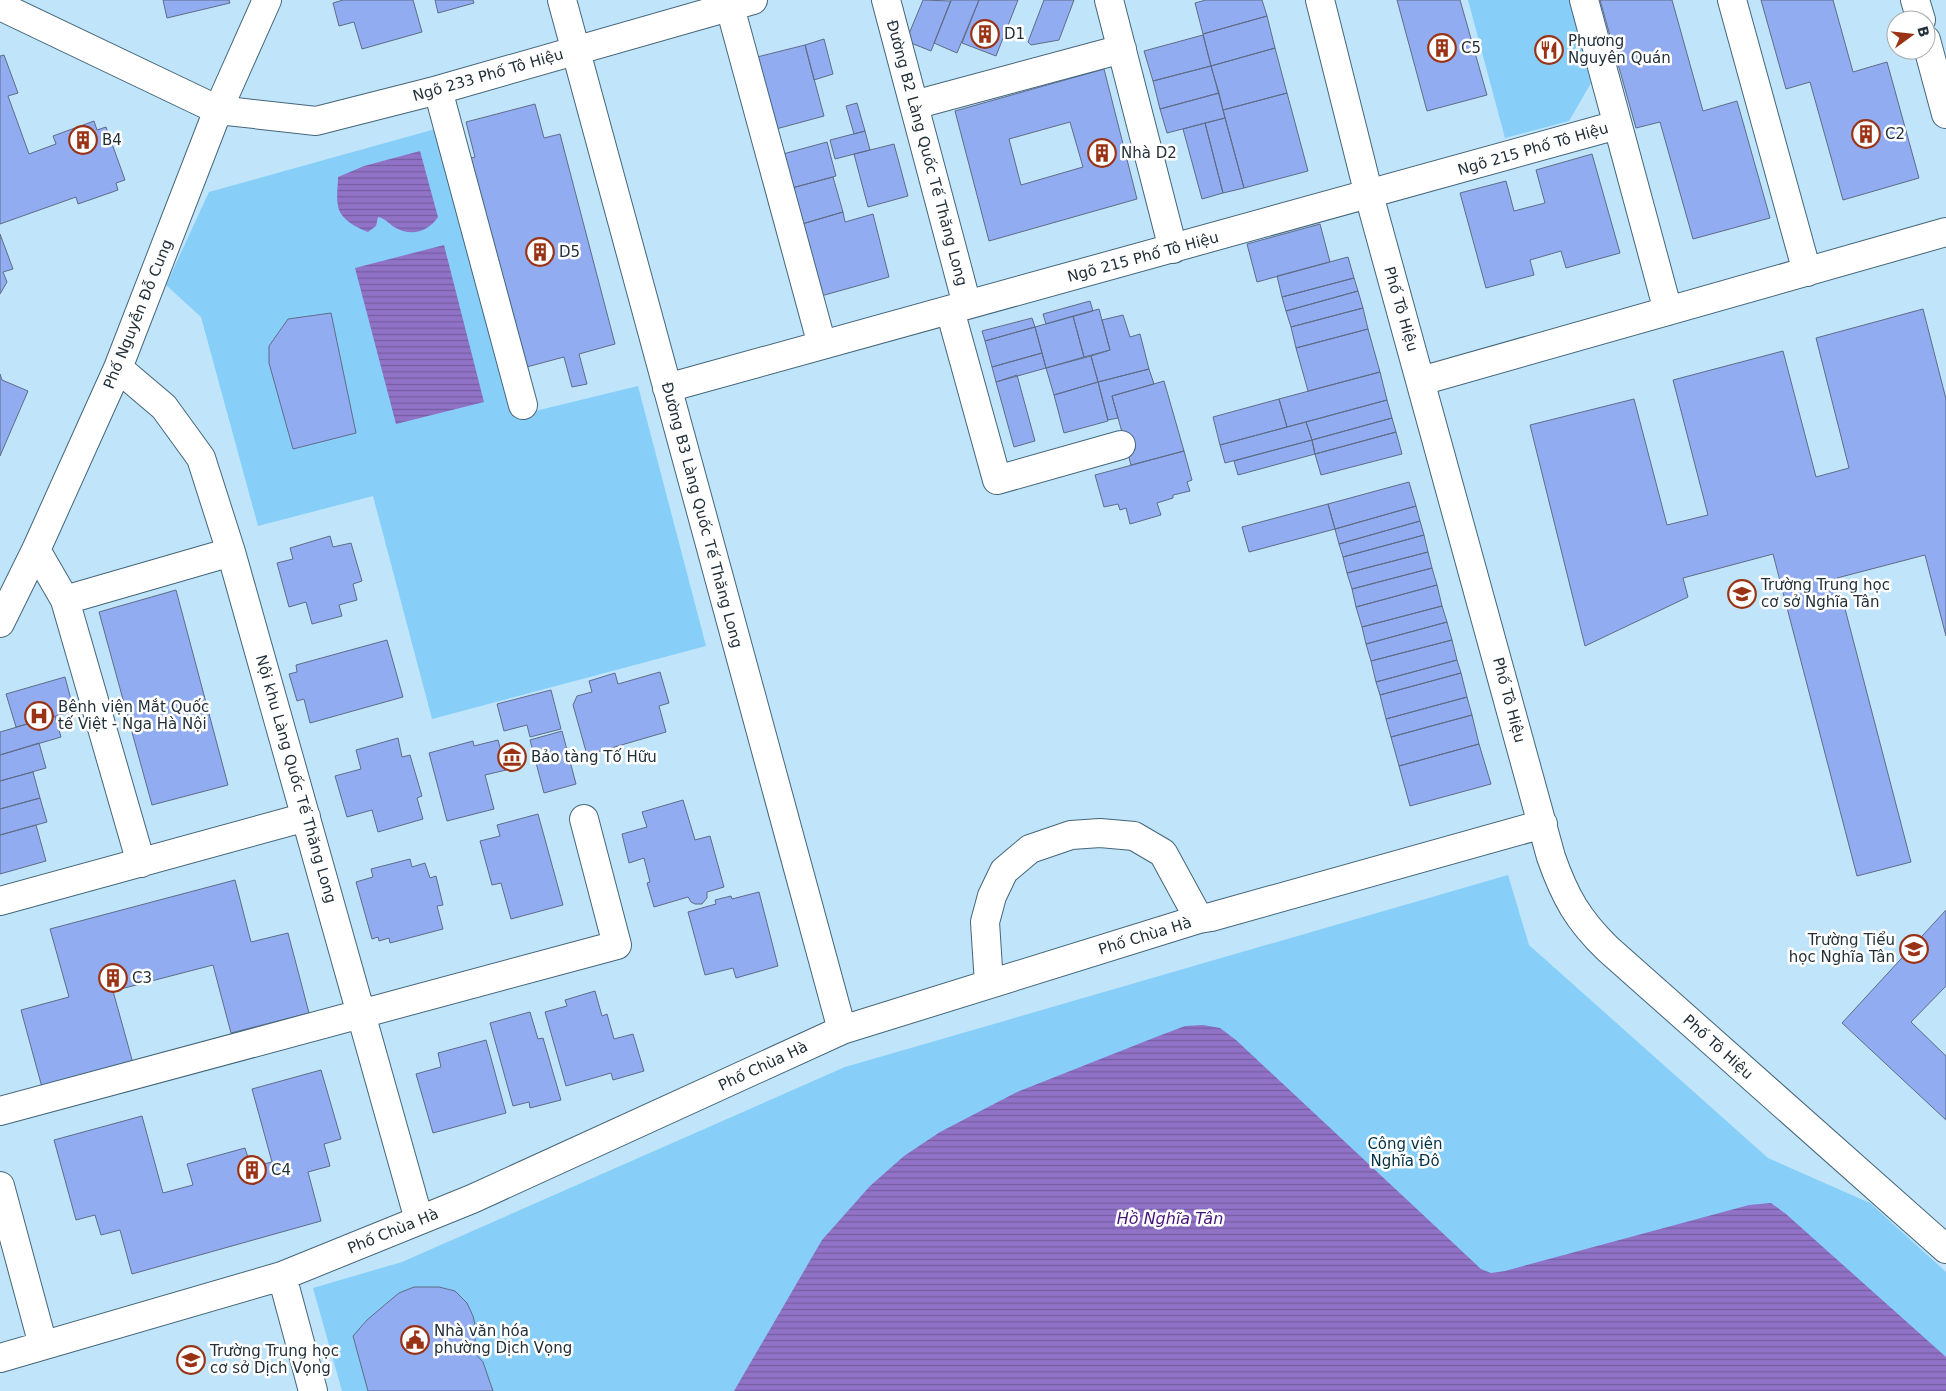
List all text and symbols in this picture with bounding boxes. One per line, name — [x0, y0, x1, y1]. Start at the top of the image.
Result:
north arrow — [1886, 10, 1936, 60]
street label: Đường B2 Làng Quốc Tế Thăng Long — [883, 18, 971, 288]
building icon: D1 — [970, 19, 1000, 49]
text: B — [1914, 24, 1933, 39]
place label: D1 — [1004, 25, 1025, 43]
place label: Phương Nguyên Quán — [1568, 32, 1671, 67]
building icon: C5 — [1427, 33, 1457, 63]
restaurant icon: Phương Nguyên Quán — [1534, 35, 1564, 65]
place label: C5 — [1461, 39, 1481, 57]
street label: Ngõ 233 Phố Tô Hiệu — [411, 45, 565, 105]
street label: Ngõ 215 Phố Tô Hiệu — [1456, 119, 1610, 179]
building icon: C2 — [1851, 119, 1881, 149]
building icon: B4 — [68, 125, 98, 155]
place label: C2 — [1885, 125, 1905, 143]
place label: B4 — [102, 131, 122, 149]
building icon: Nhà D2 — [1087, 138, 1117, 168]
place label: Nhà D2 — [1121, 144, 1177, 162]
street label: Ngõ 215 Phố Tô Hiệu — [1065, 228, 1221, 286]
street label: Phố Nguyễn Đỗ Cung — [100, 237, 176, 391]
building icon: D5 — [525, 237, 555, 267]
place label: D5 — [559, 243, 580, 261]
street label: Phố Tô Hiệu — [1380, 264, 1422, 354]
street label: Đường B3 Làng Quốc Tế Thăng Long — [658, 380, 746, 650]
place label: Trường Trung học cơ sở Nghĩa Tân — [1760, 576, 1890, 611]
school or university icon: Trường Trung học cơ sở Nghĩa Tân — [1727, 579, 1757, 609]
street label: Nội khu Làng Quốc Tế Thăng Long — [252, 653, 340, 905]
street label: Phố Tô Hiệu — [1489, 655, 1529, 745]
place label: Bệnh viện Mắt Quốc tế Việt - Nga Hà Nội — [58, 698, 209, 733]
hospital icon: Bệnh viện Mắt Quốc tế Việt - Nga Hà Nội — [24, 701, 54, 731]
museum icon: Bảo tàng Tố Hữu — [497, 742, 527, 772]
place label: Bảo tàng Tố Hữu — [531, 748, 657, 766]
street label: Phố Chùa Hà — [1096, 913, 1194, 959]
place label: Trường Tiểu học Nghĩa Tân — [1789, 931, 1895, 966]
school or university icon: Trường Tiểu học Nghĩa Tân — [1899, 934, 1929, 964]
building icon: C3 — [98, 963, 128, 993]
place label: C3 — [132, 969, 152, 987]
street label: Phố Tô Hiệu — [1679, 1011, 1757, 1083]
street label: Phố Chùa Hà — [716, 1037, 810, 1095]
park label: Công viên Nghĩa Đô — [1367, 1135, 1443, 1170]
building icon: C4 — [237, 1155, 267, 1185]
place label: C4 — [271, 1161, 291, 1179]
street label: Phố Chùa Hà — [345, 1205, 441, 1257]
water label: Hồ Nghĩa Tân — [1117, 1209, 1223, 1228]
place label: Nhà văn hóa phường Dịch Vọng — [434, 1322, 572, 1357]
public building icon: Nhà văn hóa phường Dịch Vọng — [400, 1325, 430, 1355]
place label: Trường Trung học cơ sở Dịch Vọng — [209, 1342, 339, 1377]
school or university icon: Trường Trung học cơ sở Dịch Vọng — [176, 1345, 206, 1375]

